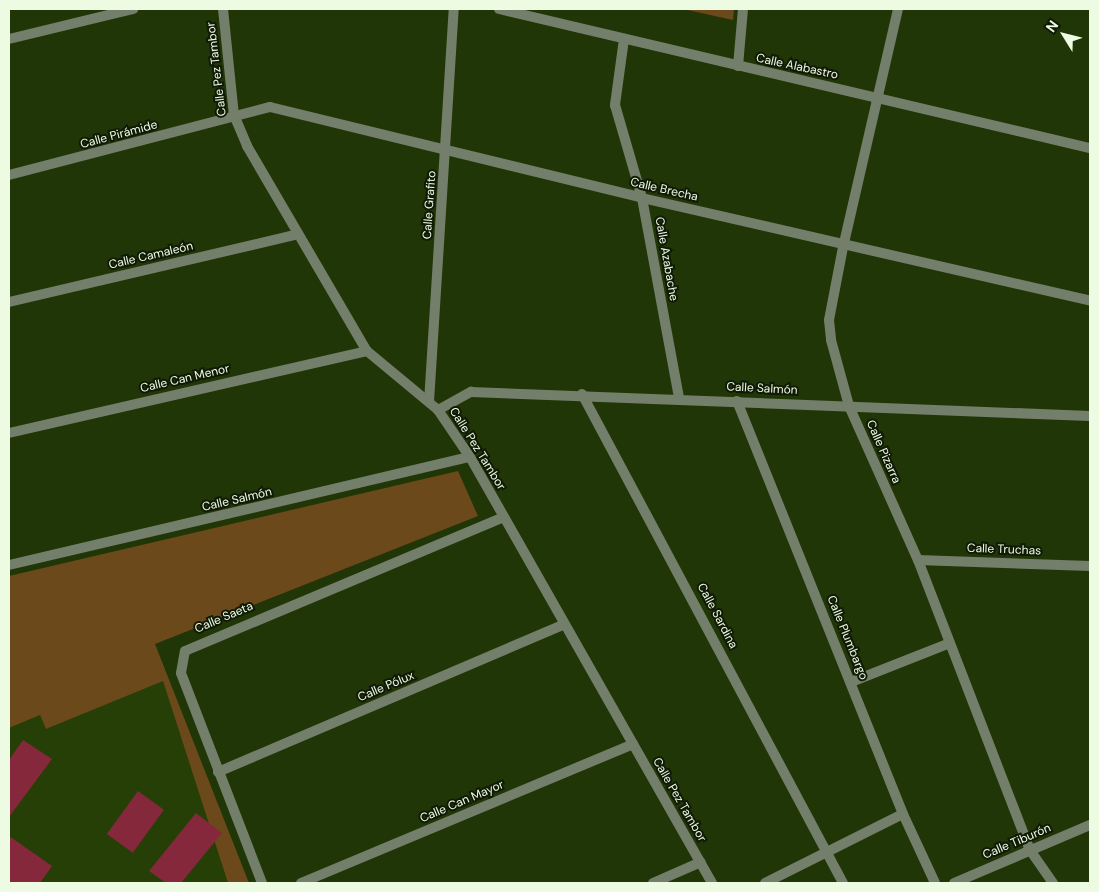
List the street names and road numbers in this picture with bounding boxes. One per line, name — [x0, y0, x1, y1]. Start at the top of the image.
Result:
street label: Calle Pez Tambor — [204, 21, 230, 117]
street label: Calle Alabastro — [755, 51, 839, 83]
street label: Calle Pirámide — [79, 118, 159, 152]
street label: Calle Grafito — [420, 170, 440, 240]
street label: Calle Brecha — [629, 175, 699, 205]
street label: Calle Azabache — [652, 216, 680, 302]
street label: Calle Camaleón — [107, 239, 195, 273]
street label: Calle Can Menor — [139, 362, 231, 396]
street label: Calle Salmón — [726, 380, 798, 398]
street label: Calle Pez Tambor — [446, 405, 508, 493]
street label: Calle Pizarra — [863, 418, 903, 486]
street label: Calle Salmón — [201, 485, 273, 515]
street label: Calle Truchas — [967, 542, 1041, 558]
street label: Calle Sardina — [694, 581, 740, 651]
street label: Calle Plumbargo — [824, 594, 870, 682]
street label: Calle Saeta — [193, 599, 255, 637]
street label: Calle Pólux — [356, 669, 416, 705]
street label: Calle Pez Tambor — [649, 755, 709, 845]
street label: Calle Can Mayor — [418, 778, 506, 826]
street label: Calle Tiburón — [981, 821, 1053, 863]

